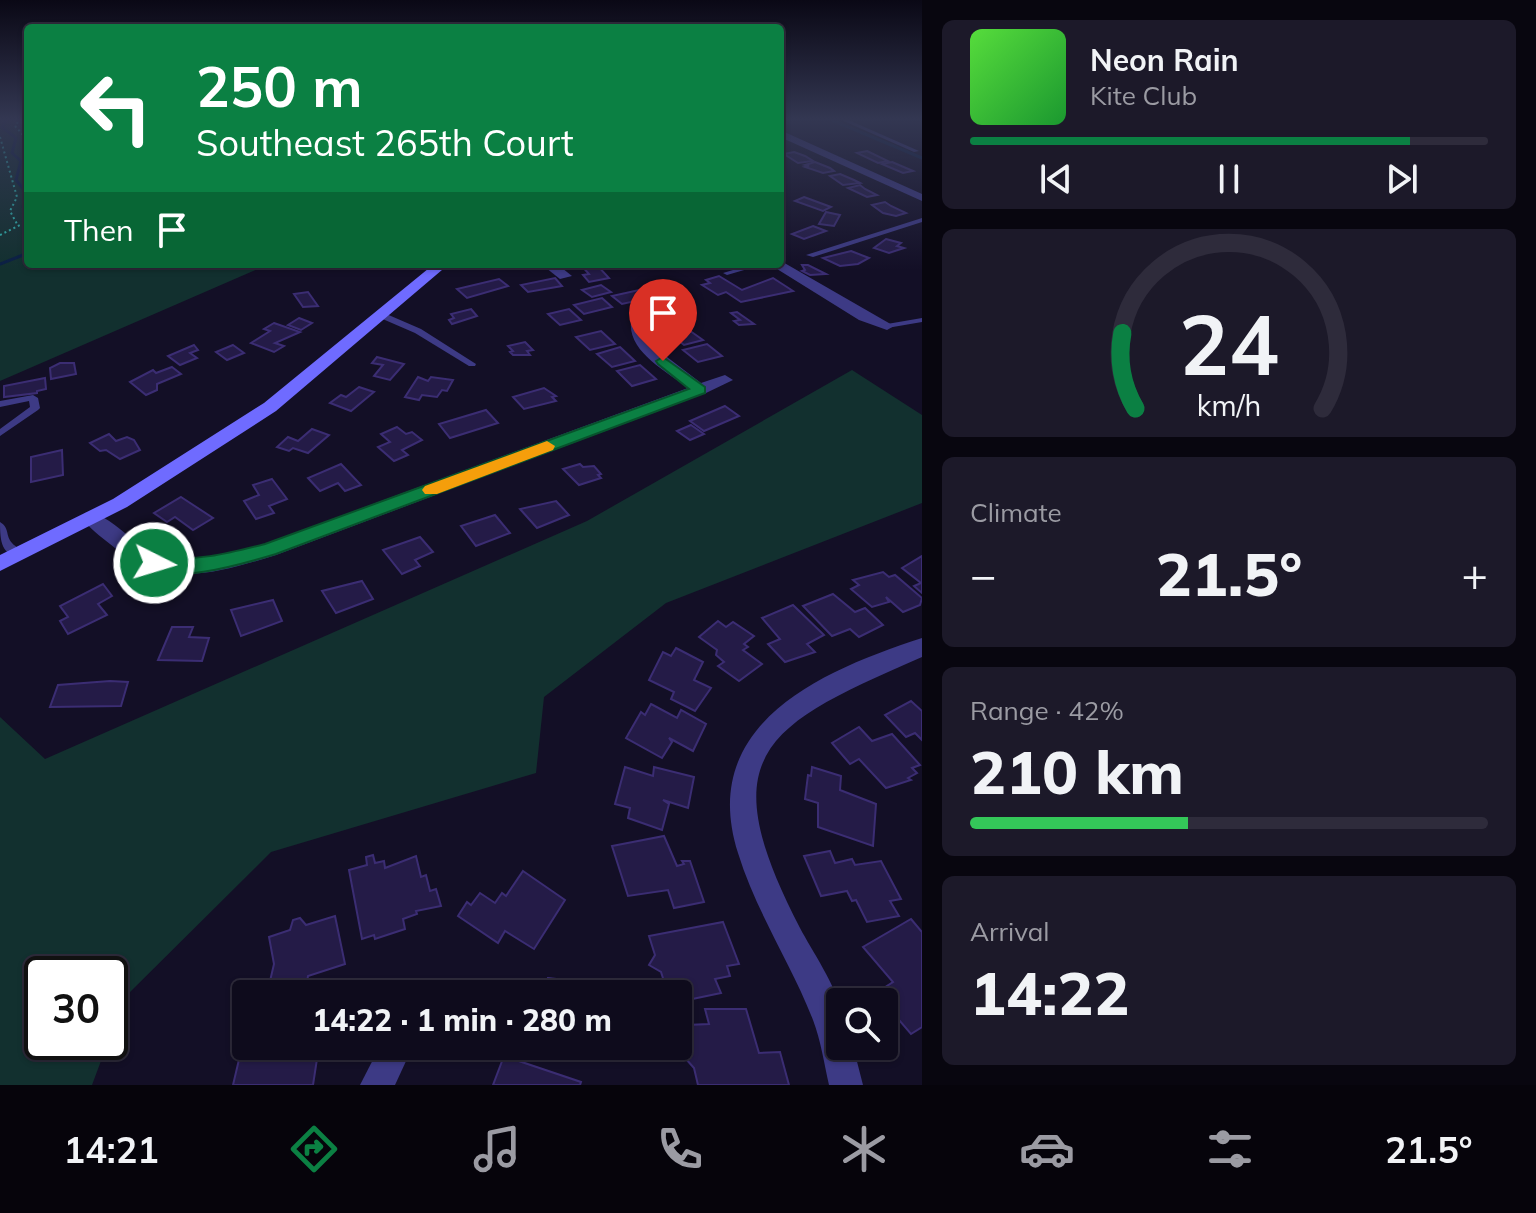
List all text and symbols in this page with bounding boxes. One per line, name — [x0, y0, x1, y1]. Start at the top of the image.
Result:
text: Neon Rain — [1090, 41, 1239, 79]
text: 250 m — [196, 51, 363, 121]
icon: left — [64, 56, 168, 160]
text: Kite Club — [1090, 79, 1197, 112]
text: Southeast 265th Court — [196, 120, 574, 165]
icon: previous — [1034, 157, 1078, 201]
icon: pause — [1207, 157, 1251, 201]
icon: next — [1380, 157, 1424, 201]
icon: arrive — [150, 208, 194, 252]
text: Then — [64, 211, 134, 249]
pin — [629, 279, 697, 361]
icon: arrive — [641, 291, 685, 335]
text: 24 — [1179, 291, 1279, 396]
text: km/h — [1197, 387, 1261, 423]
text: Climate — [970, 496, 1062, 529]
position arrow — [112, 521, 196, 605]
text: 21.5° — [1156, 536, 1302, 611]
text: − — [970, 547, 996, 602]
text: + — [1462, 547, 1488, 602]
text: Range · 42% — [970, 694, 1124, 727]
text: 210 km — [970, 734, 1184, 809]
text: Arrival — [970, 915, 1050, 948]
text: 14:22 — [970, 955, 1130, 1030]
speed limit sign: 30 — [24, 956, 128, 1060]
map controls — [826, 988, 898, 1060]
button: search — [826, 988, 898, 1060]
text: 14:22 · 1 min · 280 m — [312, 1001, 612, 1039]
icon: directions — [286, 1121, 342, 1177]
icon: music — [469, 1121, 525, 1177]
icon: phone — [652, 1121, 708, 1177]
icon: climate — [836, 1121, 892, 1177]
icon: car — [1019, 1121, 1075, 1177]
icon: filters — [1202, 1121, 1258, 1177]
text: 14:21 — [64, 1127, 159, 1172]
text: 21.5° — [1385, 1127, 1472, 1172]

